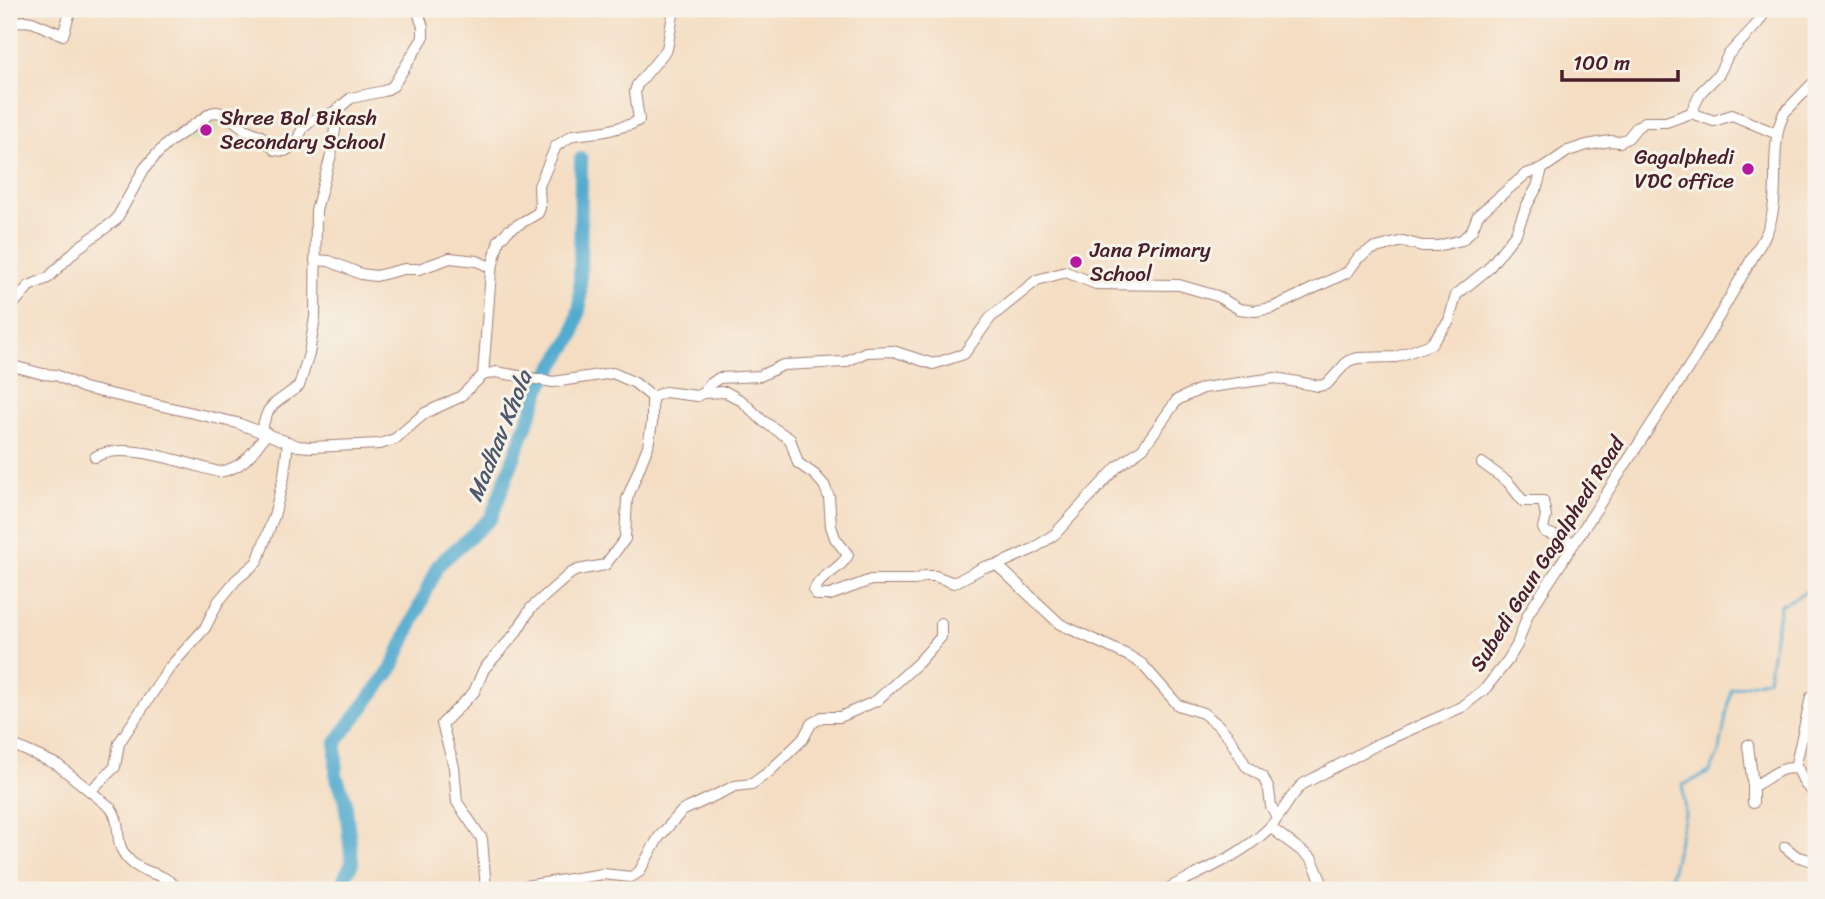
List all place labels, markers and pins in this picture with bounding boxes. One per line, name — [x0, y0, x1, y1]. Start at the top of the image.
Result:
place label: Shree Bal Bikash Secondary School — [220, 99, 386, 161]
marker: Shree Bal Bikash Secondary School — [198, 122, 214, 138]
place label: Gagalphedi VDC office — [1634, 138, 1735, 200]
marker: Gagalphedi VDC office — [1740, 161, 1756, 177]
place label: Jana Primary School — [1089, 231, 1211, 293]
marker: Jana Primary School — [1068, 254, 1084, 270]

